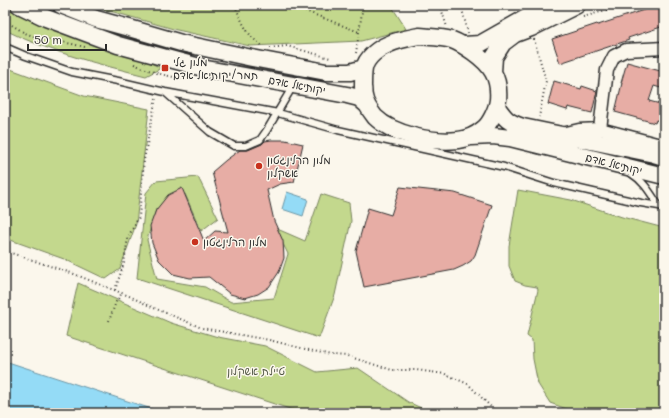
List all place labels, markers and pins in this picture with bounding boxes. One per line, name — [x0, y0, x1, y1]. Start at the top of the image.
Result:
place label: מלון גלי תמר/יקותיאל אדם — [173, 54, 258, 83]
marker: מלון גלי תמר/יקותיאל אדם — [160, 63, 170, 73]
place label: מלון הרלינגטון אשקלון — [267, 152, 331, 180]
marker: מלון הרלינגטון אשקלון — [254, 161, 264, 171]
place label: מלון הרלינגטון — [203, 234, 267, 249]
marker: מלון הרלינגטון — [190, 237, 200, 247]

